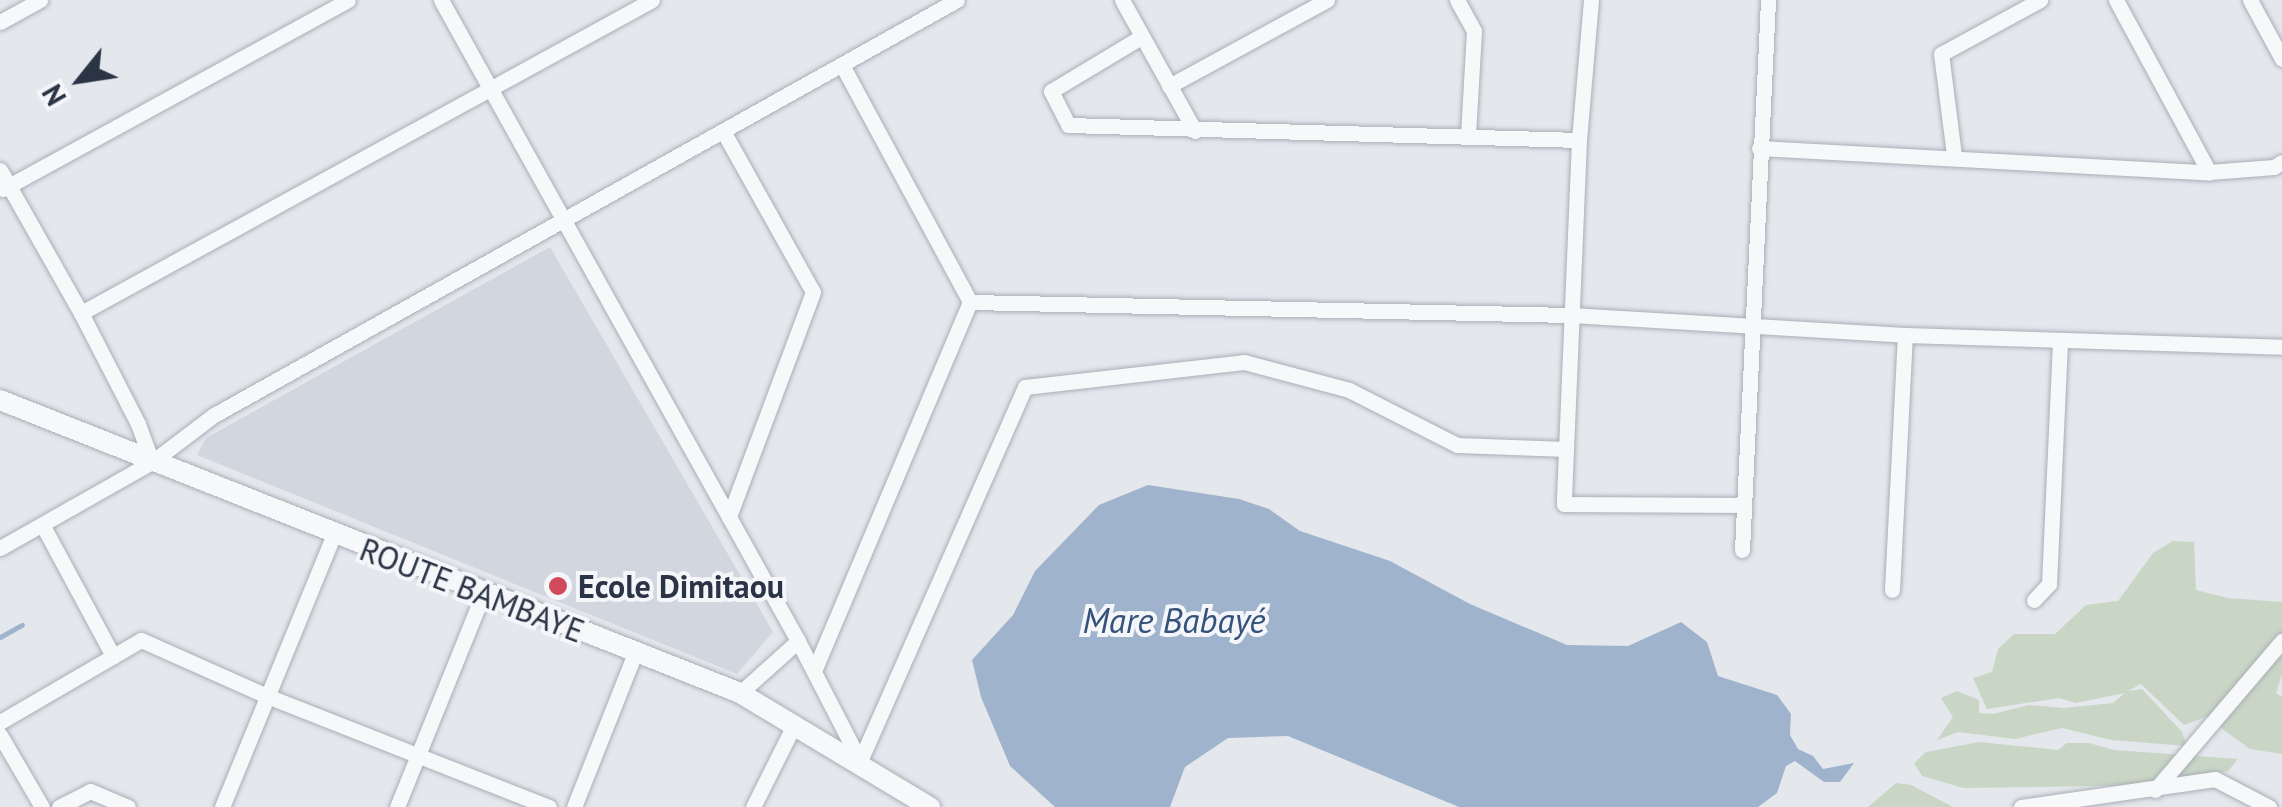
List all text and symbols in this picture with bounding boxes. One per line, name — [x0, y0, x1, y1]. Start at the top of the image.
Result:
north arrow — [30, 30, 130, 130]
text: N — [33, 78, 74, 112]
street label: ROUTE BAMBAYE — [355, 530, 589, 650]
place label: Ecole Dimitaou — [578, 567, 784, 605]
marker: Ecole Dimitaou — [547, 575, 569, 597]
water label: Mare Babayé — [1082, 599, 1266, 641]

